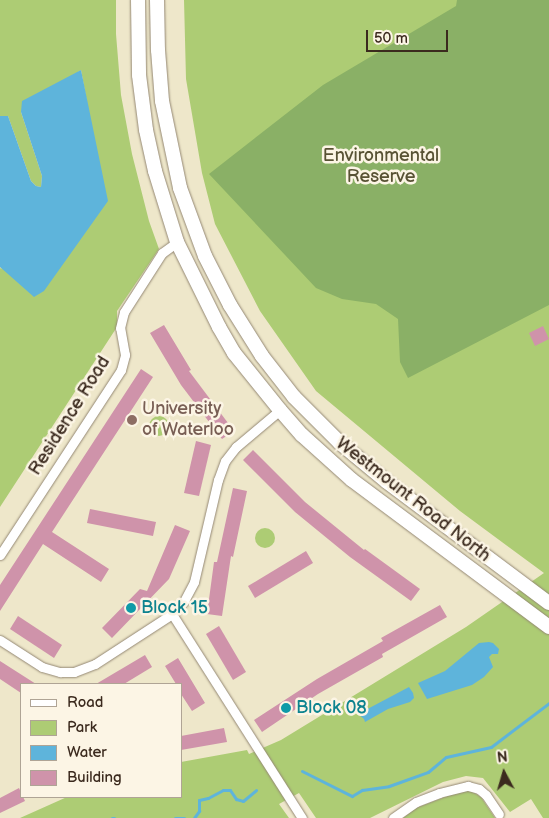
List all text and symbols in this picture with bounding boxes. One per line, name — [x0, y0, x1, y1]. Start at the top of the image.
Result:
scale bar — [369, 20, 452, 52]
text: 50 m — [374, 29, 408, 48]
park label: Environmental Reserve — [323, 146, 439, 188]
street label: Residence Road — [25, 352, 115, 480]
place label: University of Waterloo — [142, 399, 235, 442]
marker: University of Waterloo — [126, 414, 138, 426]
street label: Westmount Road North — [331, 433, 495, 567]
place label: Block 15 — [141, 597, 208, 619]
marker: Block 15 — [125, 602, 137, 614]
legend — [20, 683, 182, 798]
text: Road — [67, 693, 103, 712]
place label: Block 08 — [296, 697, 367, 719]
marker: Block 08 — [280, 702, 292, 714]
text: Park — [67, 718, 97, 737]
text: Water — [67, 743, 107, 762]
north arrow — [479, 748, 529, 798]
text: N — [496, 749, 508, 767]
text: Building — [67, 768, 122, 787]

